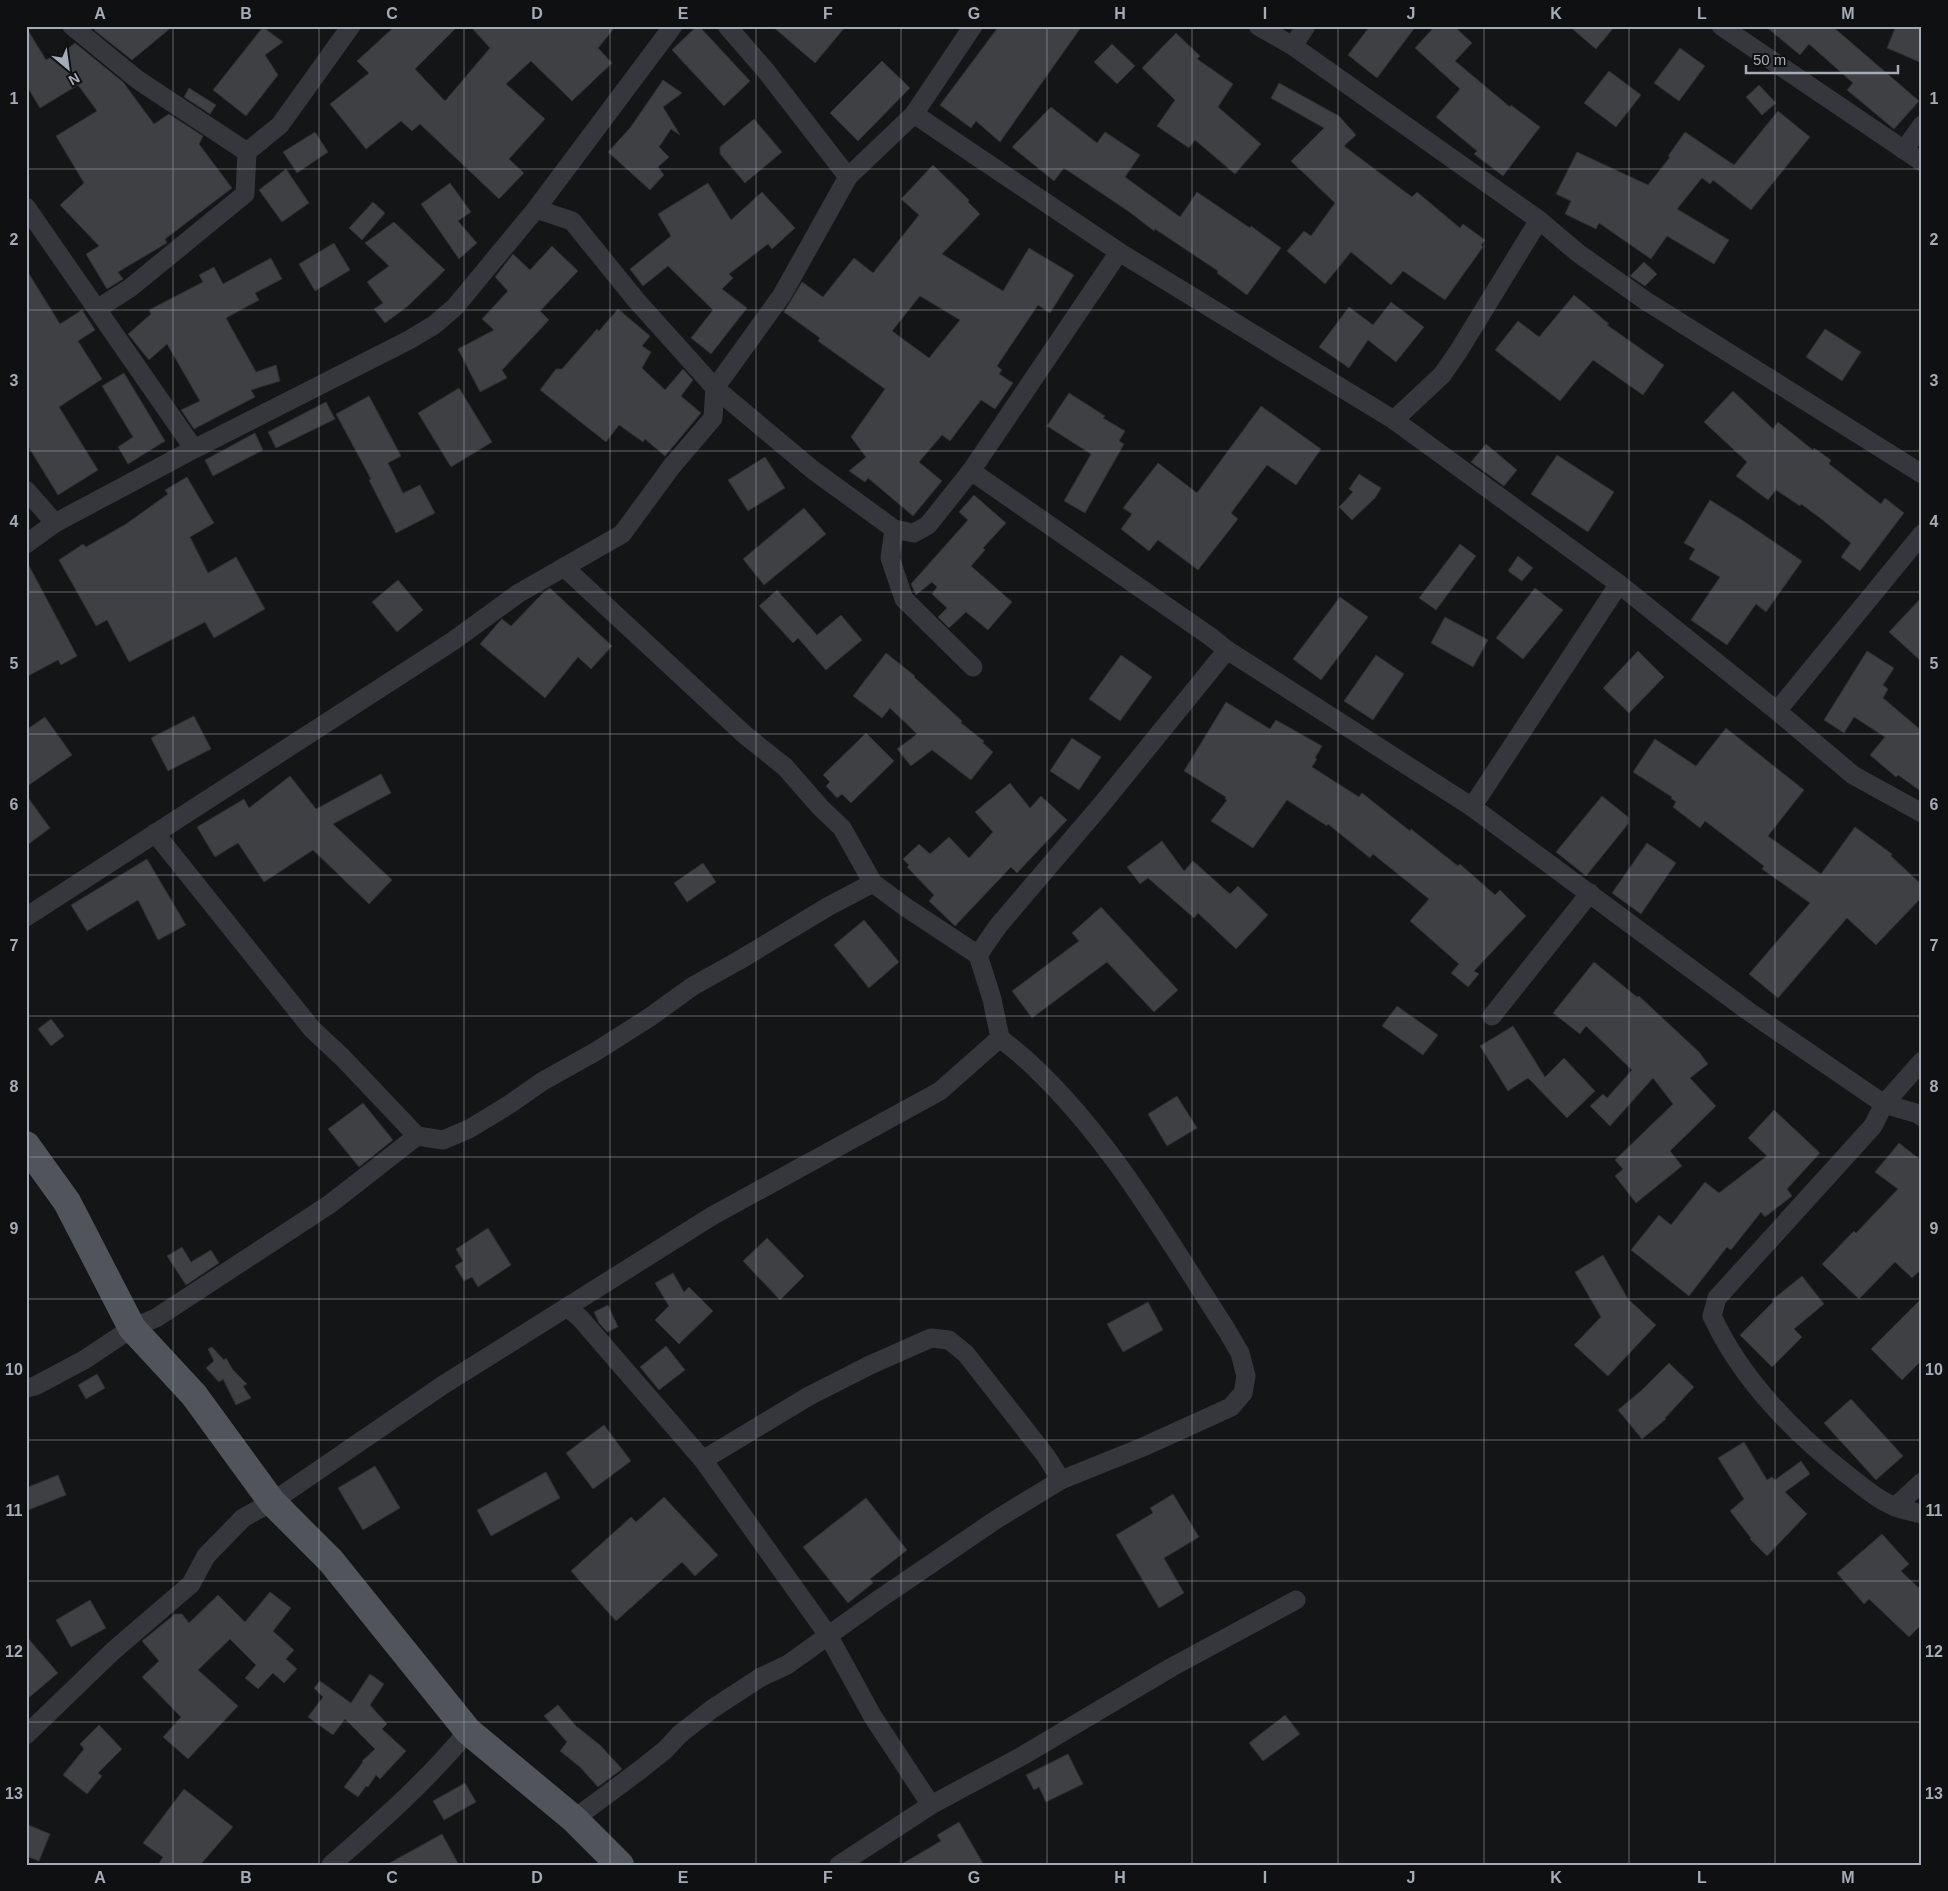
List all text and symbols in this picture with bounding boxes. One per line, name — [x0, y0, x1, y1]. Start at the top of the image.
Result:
text: A — [94, 5, 106, 22]
text: B — [240, 5, 252, 22]
text: C — [386, 5, 398, 22]
text: D — [531, 5, 543, 22]
text: E — [678, 5, 689, 22]
text: F — [823, 5, 833, 22]
text: G — [968, 5, 980, 22]
text: H — [1114, 5, 1126, 22]
text: I — [1263, 5, 1267, 22]
text: J — [1407, 5, 1415, 22]
text: K — [1550, 5, 1562, 22]
text: L — [1697, 5, 1707, 22]
text: M — [1841, 5, 1855, 22]
north arrow — [42, 42, 92, 92]
scale bar — [1746, 42, 1898, 74]
text: 50 m — [1753, 51, 1786, 68]
text: N — [66, 70, 83, 89]
text: 1 — [10, 90, 19, 107]
text: 1 — [1930, 90, 1939, 107]
text: 2 — [10, 231, 19, 248]
text: 2 — [1930, 231, 1939, 248]
text: 3 — [10, 372, 19, 389]
text: 3 — [1930, 372, 1939, 389]
text: 4 — [10, 513, 19, 530]
text: 4 — [1930, 513, 1939, 530]
text: 5 — [10, 655, 19, 672]
text: 5 — [1930, 655, 1939, 672]
text: 6 — [10, 796, 19, 813]
text: 6 — [1930, 796, 1939, 813]
text: 7 — [10, 937, 19, 954]
text: 7 — [1930, 937, 1939, 954]
text: 8 — [10, 1078, 19, 1095]
text: 8 — [1930, 1078, 1939, 1095]
text: 9 — [10, 1220, 19, 1237]
text: 9 — [1930, 1220, 1939, 1237]
text: 10 — [5, 1361, 23, 1378]
text: 10 — [1925, 1361, 1943, 1378]
text: 11 — [6, 1502, 23, 1519]
text: 11 — [1926, 1502, 1943, 1519]
text: 12 — [5, 1643, 23, 1660]
text: 12 — [1925, 1643, 1943, 1660]
text: 13 — [5, 1785, 23, 1802]
text: 13 — [1925, 1785, 1943, 1802]
text: A — [94, 1869, 106, 1886]
text: B — [240, 1869, 252, 1886]
text: C — [386, 1869, 398, 1886]
text: D — [531, 1869, 543, 1886]
text: E — [678, 1869, 689, 1886]
text: F — [823, 1869, 833, 1886]
text: G — [968, 1869, 980, 1886]
text: H — [1114, 1869, 1126, 1886]
text: I — [1263, 1869, 1267, 1886]
text: J — [1407, 1869, 1415, 1886]
text: K — [1550, 1869, 1562, 1886]
text: L — [1697, 1869, 1707, 1886]
text: M — [1841, 1869, 1855, 1886]

